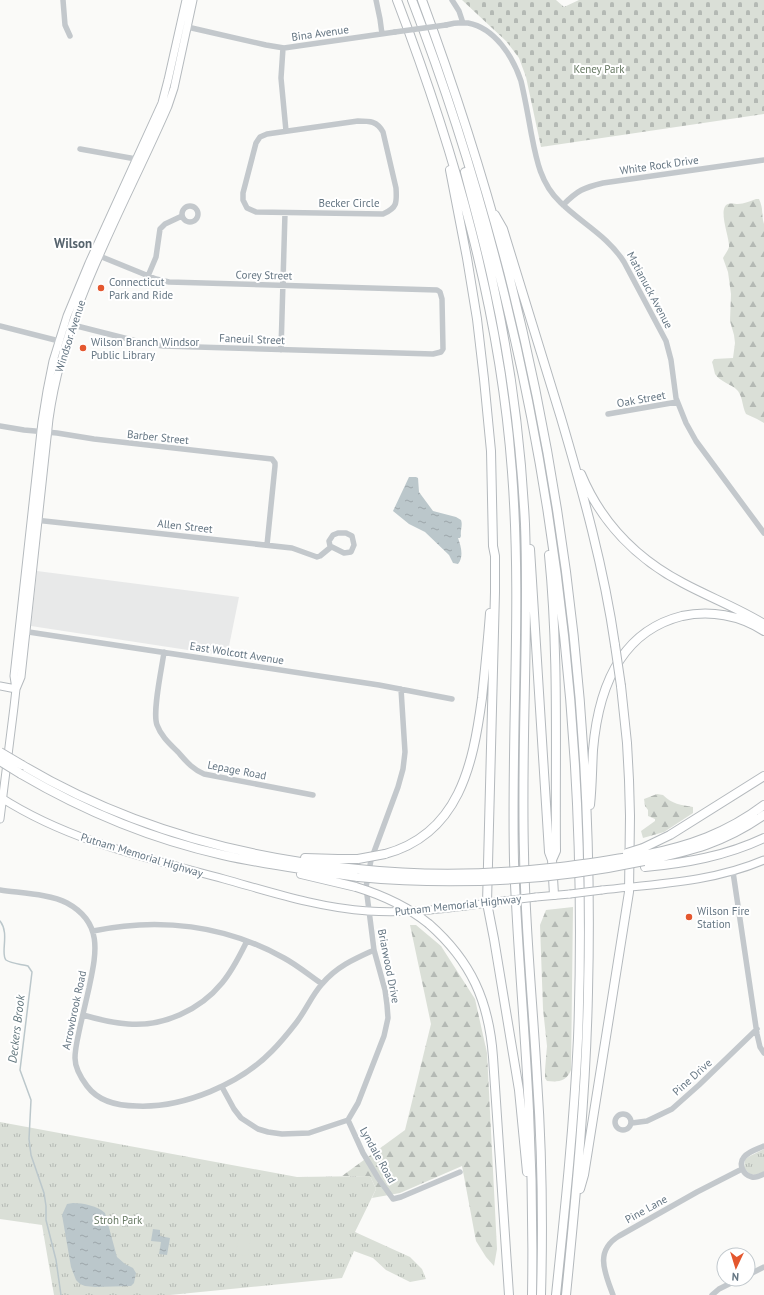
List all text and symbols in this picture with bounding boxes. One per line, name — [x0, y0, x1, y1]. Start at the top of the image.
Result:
street label: Bina Avenue — [290, 22, 350, 44]
park label: Keney Park — [573, 62, 625, 76]
street label: White Rock Drive — [619, 152, 700, 177]
street label: Becker Circle — [319, 196, 380, 210]
district label: Wilson — [54, 235, 92, 252]
street label: Matianuck Avenue — [624, 249, 676, 331]
street label: Corey Street — [236, 268, 293, 282]
place label: Connecticut Park and Ride — [109, 275, 174, 302]
marker: Connecticut Park and Ride — [96, 283, 106, 293]
street label: Windsor Avenue — [52, 298, 88, 374]
street label: Faneuil Street — [219, 331, 285, 347]
place label: Wilson Branch Windsor Public Library — [91, 335, 200, 362]
marker: Wilson Branch Windsor Public Library — [78, 343, 88, 353]
street label: Oak Street — [616, 388, 667, 410]
street label: Barber Street — [126, 427, 190, 447]
street label: Allen Street — [157, 516, 214, 536]
street label: East Wolcott Avenue — [189, 639, 286, 667]
street label: Lepage Road — [206, 757, 268, 783]
street label: Putnam Memorial Highway — [79, 830, 206, 881]
street label: Putnam Memorial Highway — [394, 891, 523, 919]
place label: Wilson Fire Station — [697, 904, 750, 931]
marker: Wilson Fire Station — [684, 912, 694, 922]
street label: Briarwood Drive — [375, 928, 403, 1005]
street label: Arrowbrook Road — [59, 969, 89, 1051]
water label: Deckers Brook — [4, 993, 28, 1064]
street label: Pine Drive — [669, 1055, 715, 1098]
street label: Lyndale Road — [357, 1124, 399, 1186]
street label: Pine Lane — [622, 1191, 670, 1226]
park label: Stroh Park — [94, 1213, 143, 1227]
north arrow — [716, 1247, 756, 1287]
text: N — [731, 1270, 739, 1284]

